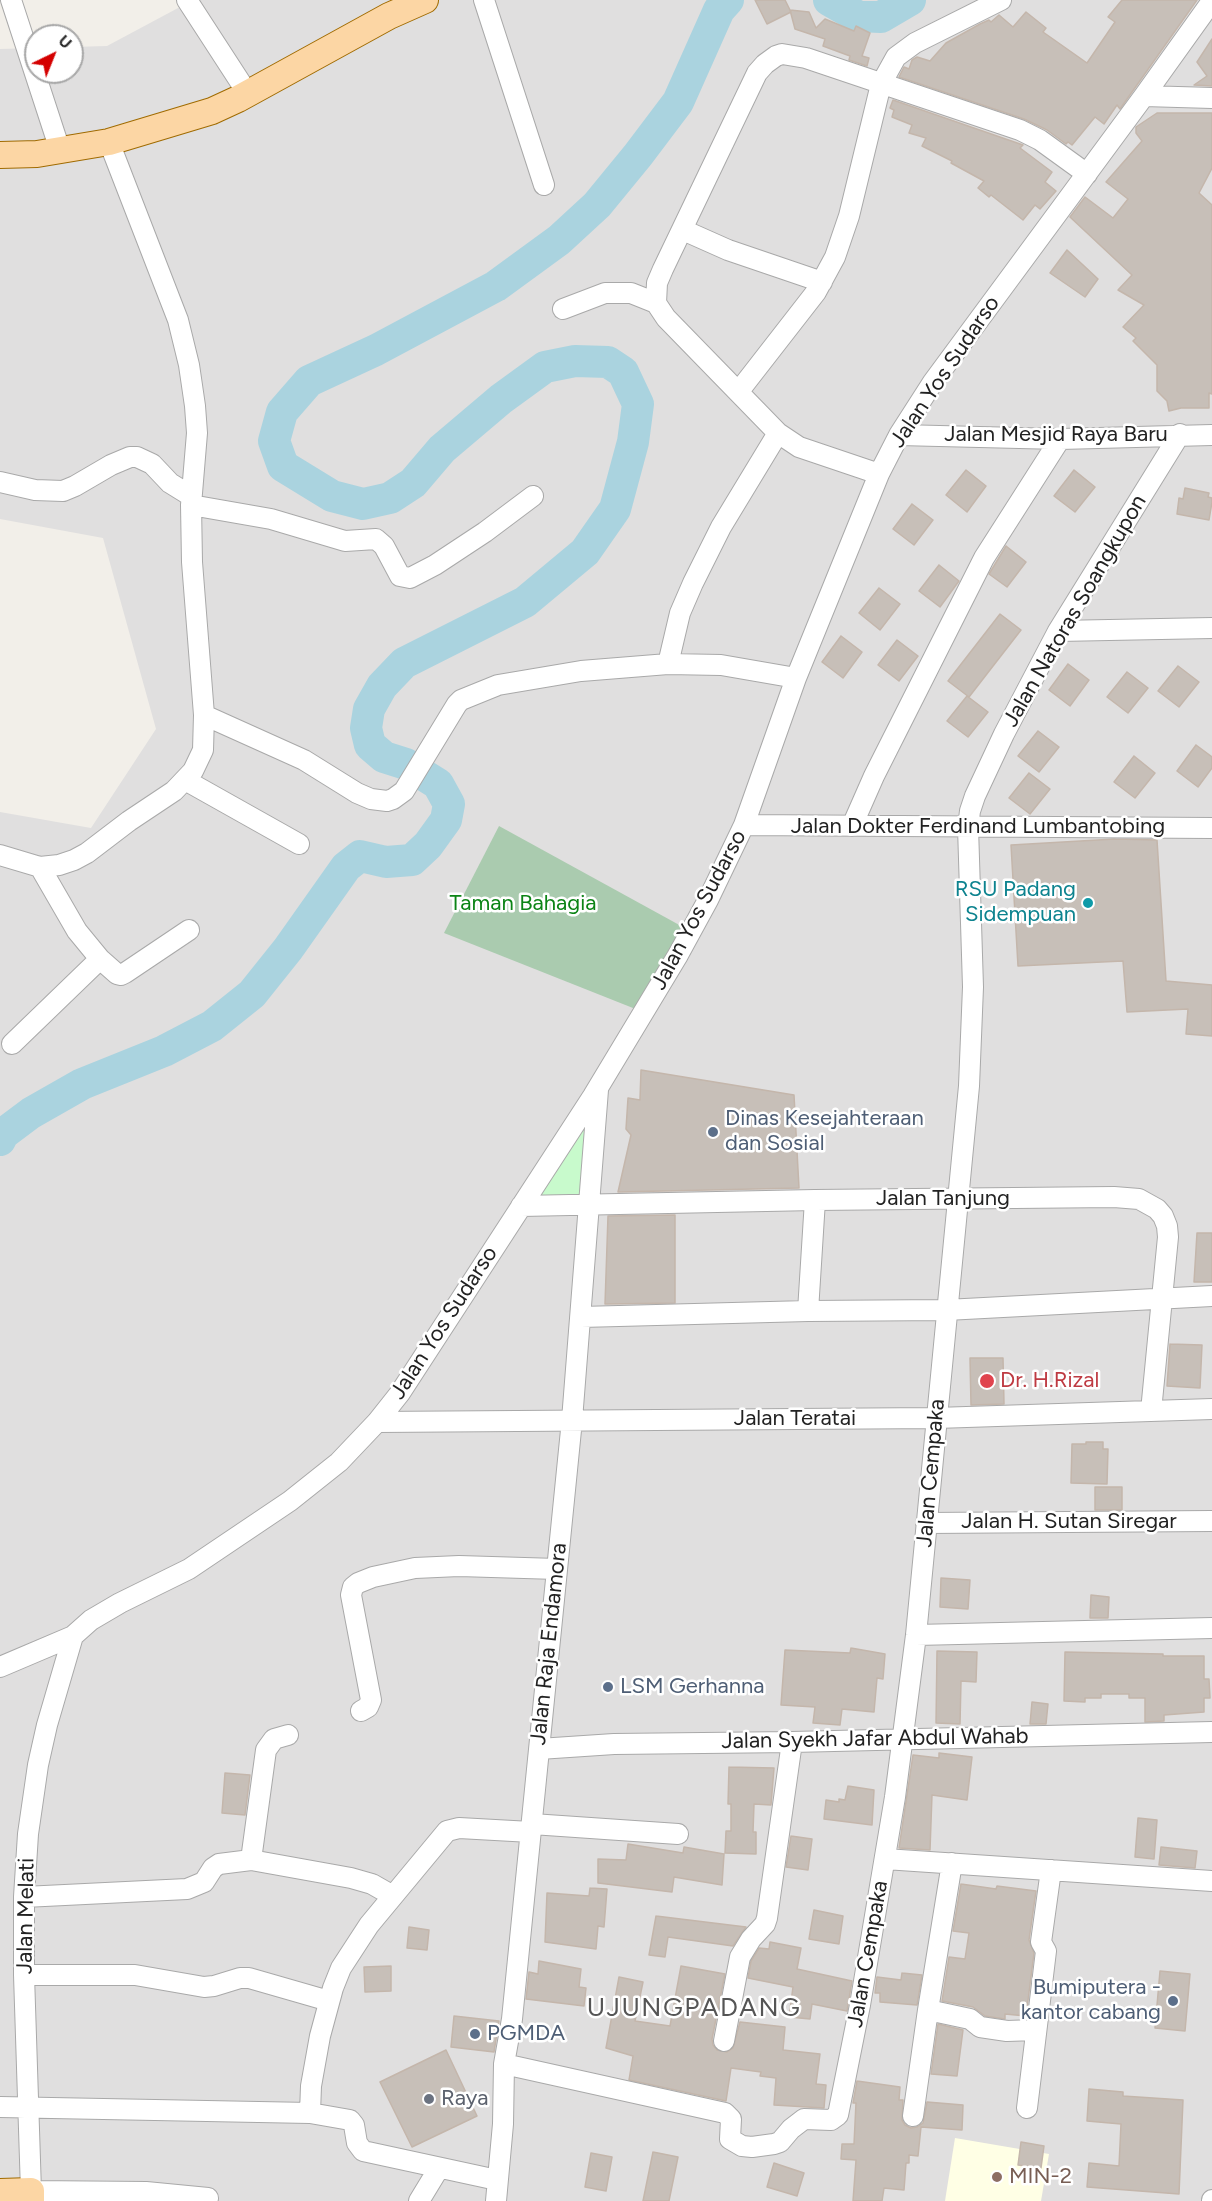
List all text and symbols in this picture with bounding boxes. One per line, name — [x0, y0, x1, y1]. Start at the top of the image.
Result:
north arrow — [24, 24, 84, 84]
text: U — [55, 31, 76, 53]
street label: Jalan Yos Sudarso — [885, 291, 1005, 453]
street label: Jalan Mesjid Raya Baru — [944, 422, 1168, 448]
street label: Jalan Natoras Soangkupon — [998, 490, 1152, 732]
street label: Jalan Dokter Ferdinand Lumbantobing — [791, 814, 1165, 840]
street label: Jalan Yos Sudarso — [646, 826, 752, 994]
place label: RSU Padang Sidempuan — [955, 877, 1076, 928]
park label: Taman Bahagia — [449, 891, 597, 917]
marker: RSU Padang Sidempuan — [1081, 896, 1095, 910]
place label: Dinas Kesejahteraan dan Sosial — [725, 1106, 924, 1158]
marker: Dinas Kesejahteraan dan Sosial — [706, 1125, 720, 1139]
street label: Jalan Tanjung — [876, 1186, 1010, 1212]
street label: Jalan Yos Sudarso — [385, 1242, 503, 1404]
place label: Dr. H.Rizal — [1000, 1368, 1099, 1394]
marker: Dr. H.Rizal — [978, 1372, 996, 1390]
street label: Jalan Cempaka — [911, 1398, 951, 1548]
street label: Jalan Teratai — [734, 1406, 856, 1432]
street label: Jalan H. Sutan Siregar — [961, 1509, 1177, 1535]
street label: Jalan Raja Endamora — [525, 1541, 573, 1747]
place label: LSM Gerhanna — [620, 1674, 764, 1700]
marker: LSM Gerhanna — [601, 1680, 615, 1694]
street label: Jalan Syekh Jafar Abdul Wahab — [721, 1723, 1029, 1755]
street label: Jalan Melati — [12, 1858, 40, 1974]
street label: Jalan Cempaka — [842, 1878, 894, 2030]
place label: Bumiputera - kantor cabang — [1021, 1975, 1161, 2026]
district label: UJUNGPADANG — [587, 1992, 801, 2024]
marker: Bumiputera - kantor cabang — [1166, 1994, 1180, 2008]
place label: PGMDA — [487, 2021, 565, 2047]
marker: PGMDA — [468, 2027, 482, 2041]
place label: Raya — [441, 2086, 488, 2112]
marker: Raya — [422, 2092, 436, 2106]
place label: MIN-2 — [1009, 2164, 1072, 2190]
marker: MIN-2 — [990, 2170, 1004, 2184]

